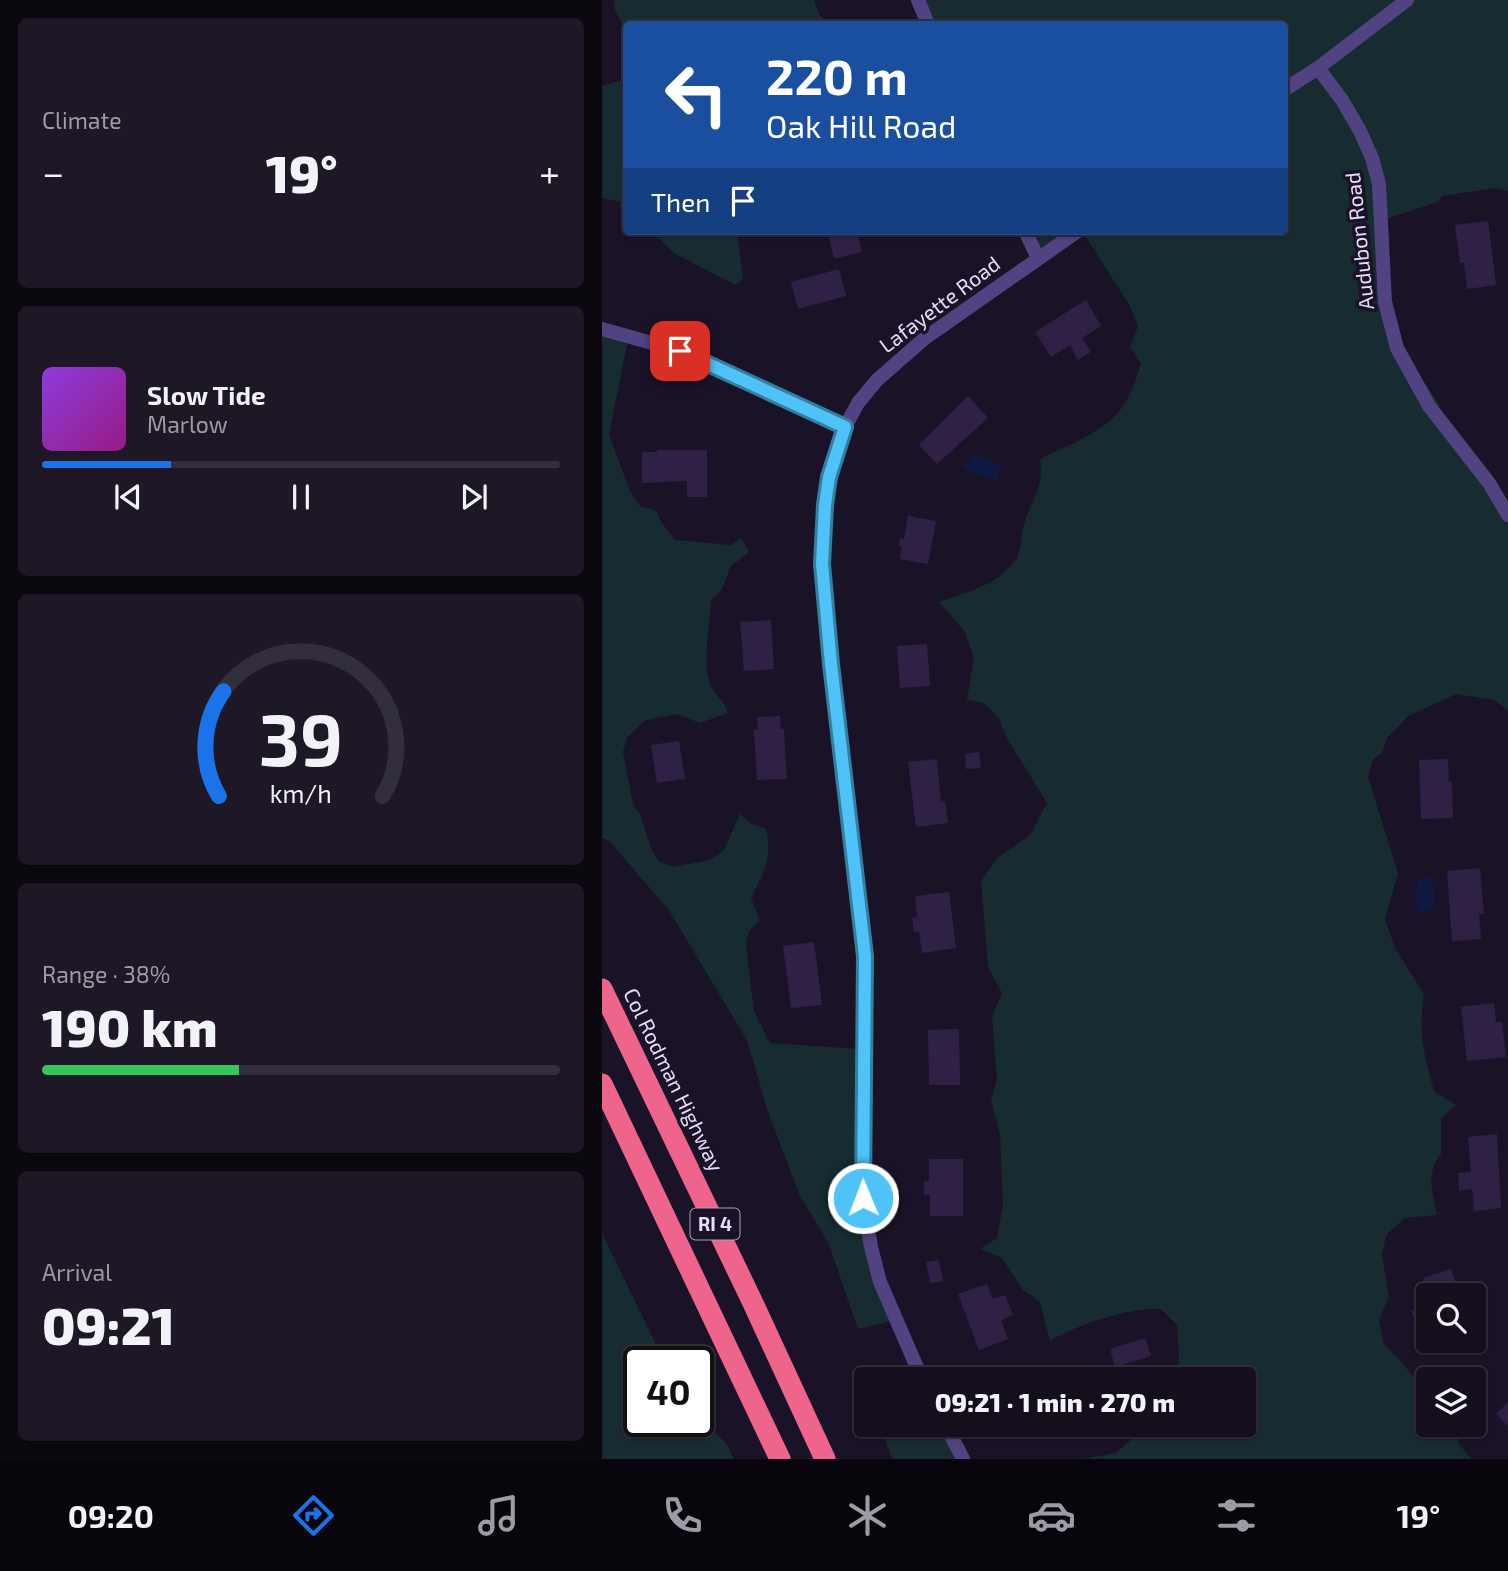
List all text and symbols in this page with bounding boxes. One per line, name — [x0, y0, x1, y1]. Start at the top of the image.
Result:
text: 220 m — [766, 46, 908, 105]
icon: left — [651, 49, 742, 140]
text: Climate — [42, 106, 122, 134]
text: Oak Hill Road — [766, 106, 956, 144]
text: 19° — [266, 141, 338, 203]
text: − — [42, 149, 64, 195]
text: + — [539, 149, 560, 195]
street label: Audubon Road — [1339, 171, 1378, 311]
icon: arrive — [724, 182, 762, 220]
text: Then — [651, 186, 710, 217]
street label: Lafayette Road — [874, 250, 1004, 357]
pin — [650, 321, 710, 381]
icon: arrive — [661, 332, 699, 370]
text: Slow Tide — [147, 379, 266, 410]
text: Marlow — [147, 410, 228, 438]
icon: previous — [109, 478, 147, 516]
icon: pause — [282, 478, 320, 516]
icon: next — [455, 478, 493, 516]
text: 39 — [259, 693, 343, 781]
text: km/h — [270, 777, 332, 807]
text: Range · 38% — [42, 960, 170, 988]
street label: Col Rodman Highway — [619, 984, 730, 1175]
text: 190 km — [42, 995, 218, 1057]
position arrow — [826, 1161, 900, 1235]
road number: RI 4 — [690, 1208, 740, 1240]
text: Arrival — [42, 1258, 112, 1286]
map controls — [1416, 1283, 1486, 1437]
button: search — [1416, 1283, 1486, 1353]
text: 09:21 — [42, 1293, 175, 1355]
speed limit sign: 40 — [623, 1346, 714, 1437]
button: layers — [1416, 1367, 1486, 1437]
text: 09:21 · 1 min · 270 m — [935, 1386, 1175, 1417]
icon: directions — [289, 1491, 338, 1540]
icon: music — [474, 1491, 523, 1540]
icon: phone — [658, 1491, 707, 1540]
icon: climate — [843, 1491, 892, 1540]
icon: car — [1027, 1491, 1076, 1540]
icon: filters — [1212, 1491, 1261, 1540]
text: 09:20 — [68, 1496, 154, 1534]
text: 19° — [1396, 1496, 1440, 1534]

